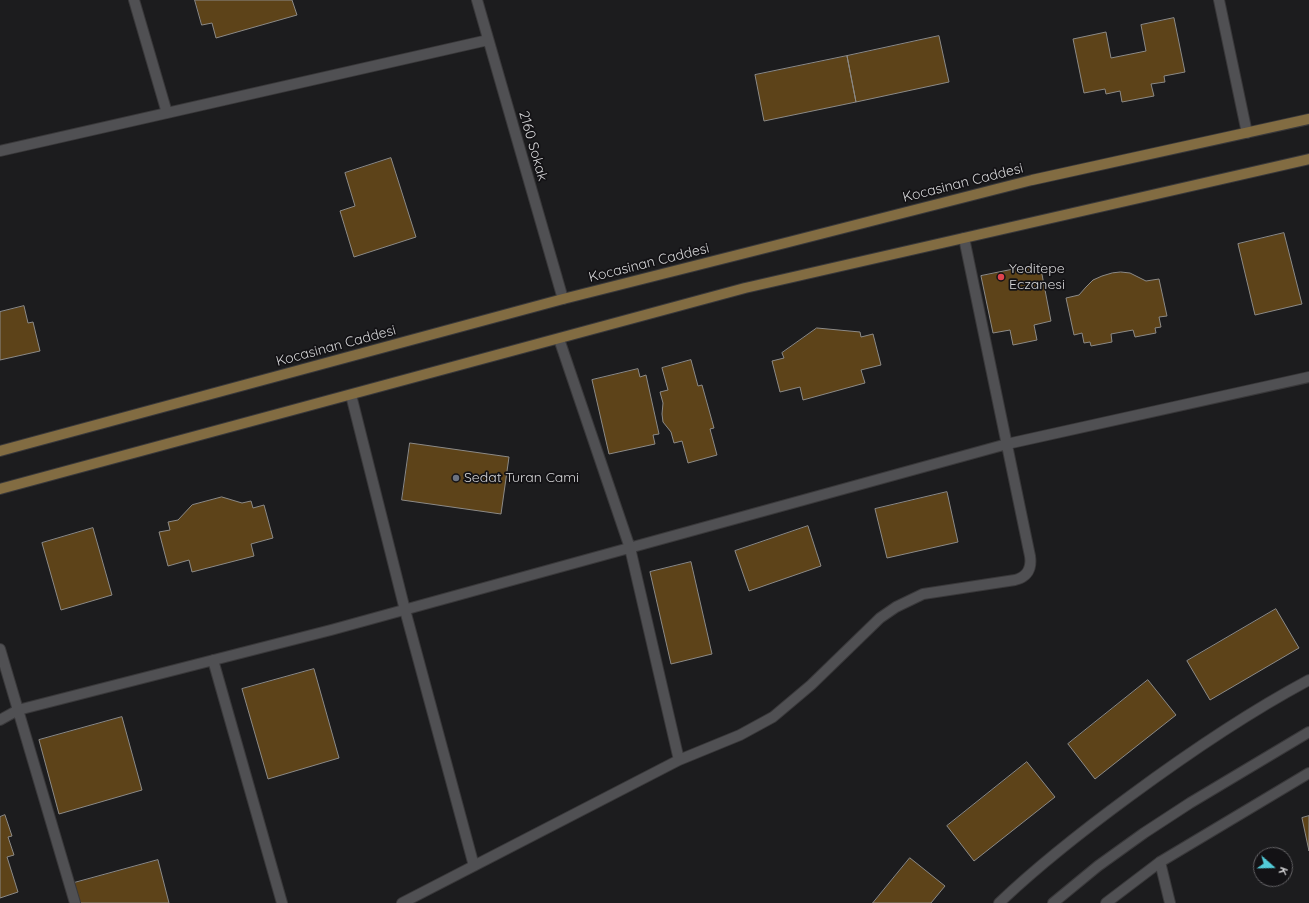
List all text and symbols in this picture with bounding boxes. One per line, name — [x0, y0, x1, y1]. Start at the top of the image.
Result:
street label: 2160 Sokak — [515, 109, 551, 183]
street label: Kocasinan Caddesi — [901, 160, 1025, 206]
street label: Kocasinan Caddesi — [587, 240, 711, 286]
place label: Yeditepe Eczanesi — [1009, 261, 1065, 294]
marker: Yeditepe Eczanesi — [996, 272, 1006, 282]
street label: Kocasinan Caddesi — [274, 322, 398, 370]
place label: Sedat Turan Cami — [464, 470, 579, 486]
marker: Sedat Turan Cami — [451, 473, 461, 483]
north arrow — [1253, 847, 1293, 887]
text: K — [1276, 865, 1291, 877]

